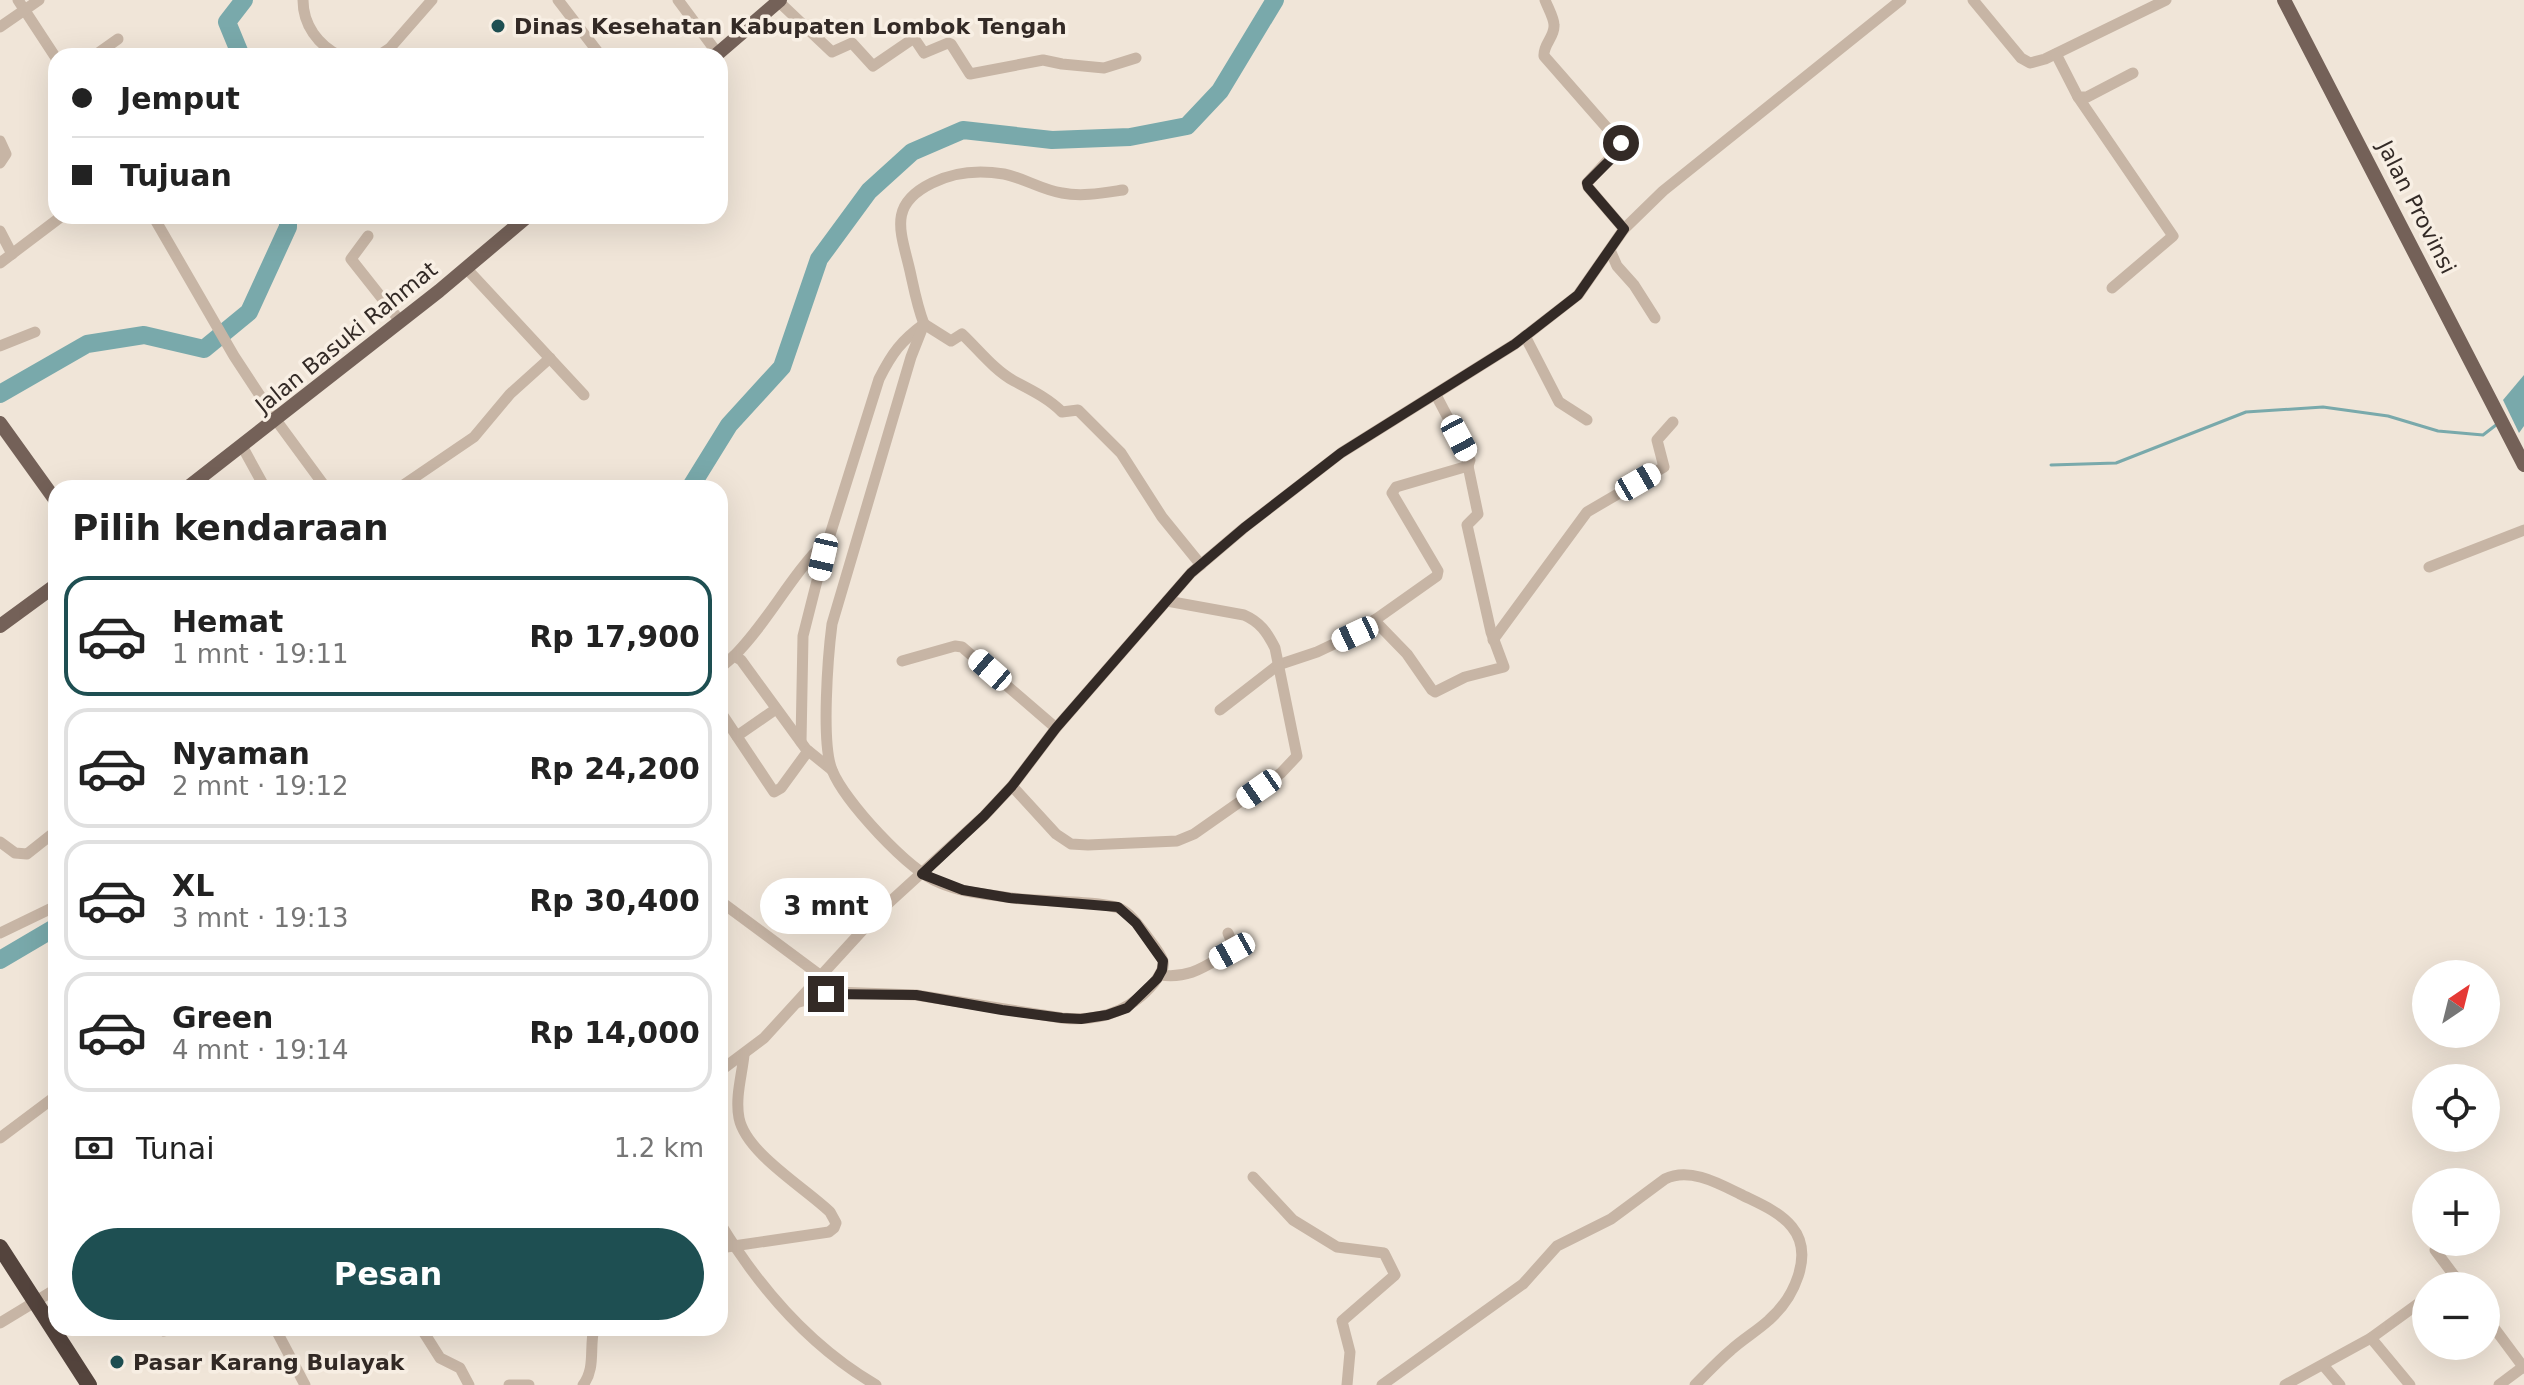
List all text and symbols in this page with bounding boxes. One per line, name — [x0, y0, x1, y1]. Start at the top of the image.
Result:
place label: Dinas Kesehatan Kabupaten Lombok Tengah — [514, 14, 1067, 39]
marker: Dinas Kesehatan Kabupaten Lombok Tengah — [489, 17, 507, 35]
text: Jemput — [120, 81, 240, 116]
route start — [1603, 125, 1639, 161]
street label: Jalan Provinsi — [2371, 135, 2461, 278]
text: Tujuan — [120, 158, 232, 193]
street label: Jalan Basuki Rahmat — [249, 256, 442, 420]
car — [1437, 411, 1481, 465]
car — [1611, 460, 1665, 504]
text: Pilih kendaraan — [72, 507, 389, 548]
car — [806, 531, 840, 583]
icon: car — [76, 600, 148, 672]
text: Hemat — [172, 604, 283, 639]
car — [1328, 613, 1382, 655]
text: Rp 17,900 — [529, 619, 700, 654]
text: 1 mnt · 19:11 — [172, 639, 349, 669]
car — [964, 645, 1016, 695]
icon: car — [76, 732, 148, 804]
text: Nyaman — [172, 736, 310, 771]
text: Rp 24,200 — [529, 751, 700, 786]
car — [1232, 765, 1286, 813]
text: 2 mnt · 19:12 — [172, 771, 349, 801]
icon: car — [76, 864, 148, 936]
text: XL — [172, 868, 214, 903]
callout: 3 mnt — [760, 878, 892, 934]
text: Rp 30,400 — [529, 883, 700, 918]
text: 3 mnt — [783, 891, 869, 921]
text: 3 mnt · 19:13 — [172, 903, 349, 933]
car — [1205, 929, 1259, 973]
north arrow — [2412, 960, 2500, 1048]
map controls — [2412, 960, 2500, 1360]
route end — [808, 976, 844, 1012]
icon: car — [76, 996, 148, 1068]
text: Green — [172, 1000, 273, 1035]
text: Rp 14,000 — [529, 1015, 700, 1050]
text: 4 mnt · 19:14 — [172, 1035, 349, 1065]
button: locate — [2412, 1064, 2500, 1152]
icon: cash — [72, 1126, 116, 1170]
text: Tunai — [136, 1131, 215, 1166]
text: 1.2 km — [614, 1133, 704, 1163]
button: + — [2412, 1168, 2500, 1256]
button: Pesan — [72, 1228, 704, 1320]
button: − — [2412, 1272, 2500, 1360]
place label: Pasar Karang Bulayak — [133, 1350, 406, 1375]
marker: Pasar Karang Bulayak — [108, 1353, 126, 1371]

